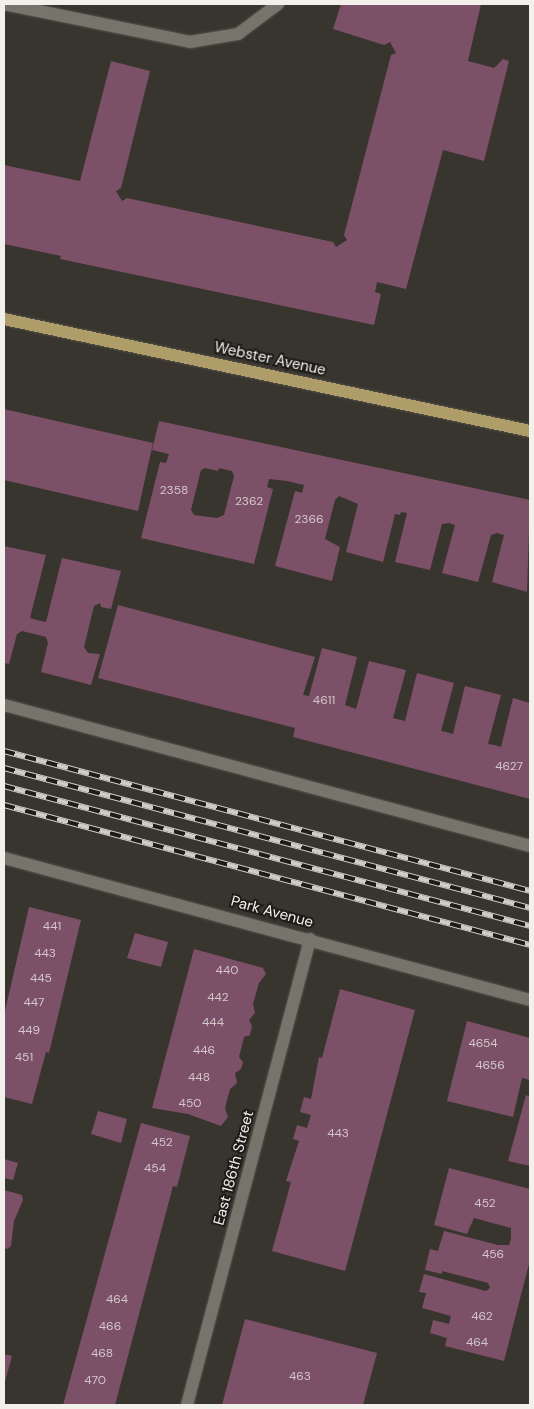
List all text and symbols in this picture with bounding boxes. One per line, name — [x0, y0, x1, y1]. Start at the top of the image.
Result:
street label: Webster Avenue — [213, 338, 327, 380]
house number: 2358 — [160, 484, 188, 498]
house number: 2362 — [235, 495, 263, 509]
house number: 2366 — [294, 513, 324, 527]
house number: 4611 — [313, 694, 335, 708]
house number: 4627 — [495, 760, 523, 774]
street label: Park Avenue — [229, 892, 315, 932]
house number: 441 — [43, 920, 61, 934]
house number: 443 — [34, 947, 56, 961]
house number: 440 — [216, 964, 238, 978]
house number: 445 — [30, 972, 52, 986]
house number: 442 — [207, 991, 229, 1005]
house number: 447 — [24, 996, 44, 1010]
house number: 444 — [202, 1016, 224, 1030]
house number: 449 — [18, 1024, 40, 1038]
house number: 4654 — [468, 1037, 498, 1051]
house number: 446 — [193, 1044, 215, 1058]
house number: 451 — [15, 1051, 33, 1065]
house number: 4656 — [475, 1059, 505, 1073]
house number: 448 — [188, 1071, 210, 1085]
house number: 450 — [179, 1097, 201, 1111]
street label: East 186th Street — [210, 1109, 258, 1227]
house number: 443 — [327, 1127, 349, 1141]
house number: 452 — [151, 1136, 173, 1150]
house number: 454 — [144, 1162, 166, 1176]
house number: 452 — [474, 1197, 496, 1211]
house number: 456 — [482, 1248, 504, 1262]
house number: 464 — [106, 1293, 128, 1307]
house number: 462 — [471, 1310, 493, 1324]
house number: 466 — [99, 1320, 121, 1334]
house number: 464 — [466, 1336, 488, 1350]
house number: 468 — [91, 1347, 113, 1361]
house number: 463 — [289, 1370, 311, 1384]
house number: 470 — [84, 1374, 106, 1388]

